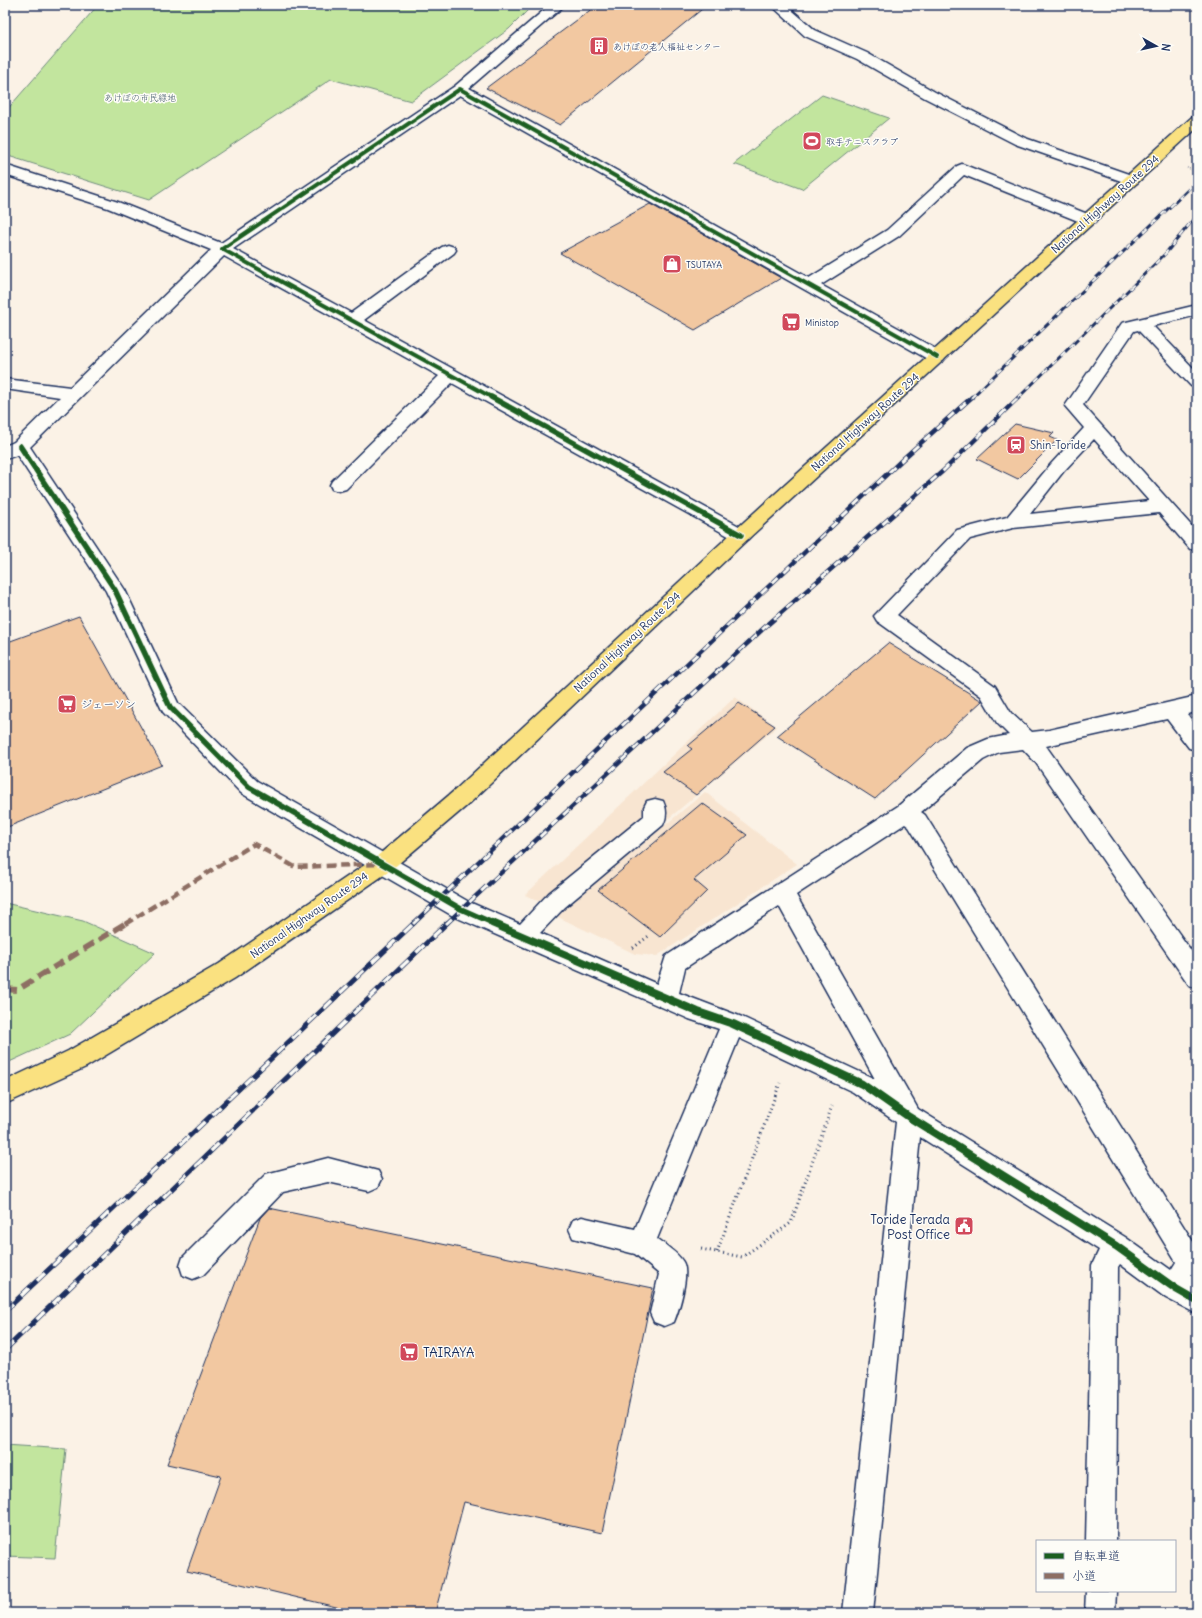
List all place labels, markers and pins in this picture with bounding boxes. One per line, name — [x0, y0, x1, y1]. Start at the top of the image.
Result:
building icon: あけぼの老人福祉センター — [588, 35, 610, 57]
place label: あけぼの老人福祉センター — [613, 41, 721, 52]
sports icon: 取手テニスクラブ — [801, 130, 823, 152]
place label: 取手テニスクラブ — [826, 136, 898, 147]
shop icon: TSUTAYA — [661, 253, 683, 275]
place label: TSUTAYA — [686, 259, 722, 270]
supermarket icon: Ministop — [780, 311, 802, 333]
place label: Ministop — [805, 317, 839, 328]
station icon: Shin-Toride — [1005, 434, 1027, 456]
place label: Shin-Toride — [1030, 438, 1086, 452]
supermarket icon: ジェーソン — [56, 693, 78, 715]
place label: ジェーソン — [81, 697, 136, 711]
place label: Toride Terada Post Office — [870, 1211, 950, 1243]
public building icon: Toride Terada Post Office — [953, 1215, 975, 1237]
supermarket icon: TAIRAYA — [398, 1341, 420, 1363]
place label: TAIRAYA — [423, 1344, 474, 1361]

